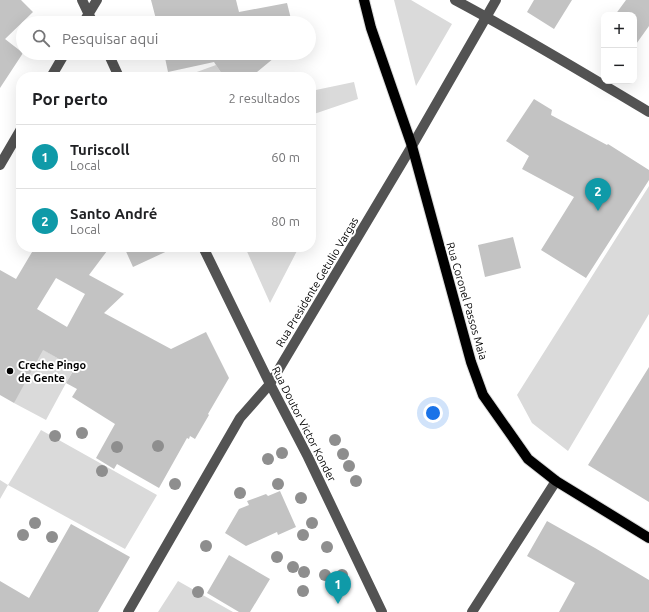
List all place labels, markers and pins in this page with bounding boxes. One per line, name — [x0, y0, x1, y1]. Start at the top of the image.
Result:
pin: 2 — [585, 178, 611, 211]
place label: Creche Pingo de Gente — [18, 359, 87, 384]
marker: Creche Pingo de Gente — [5, 366, 15, 376]
pin: 1 — [325, 571, 351, 604]

